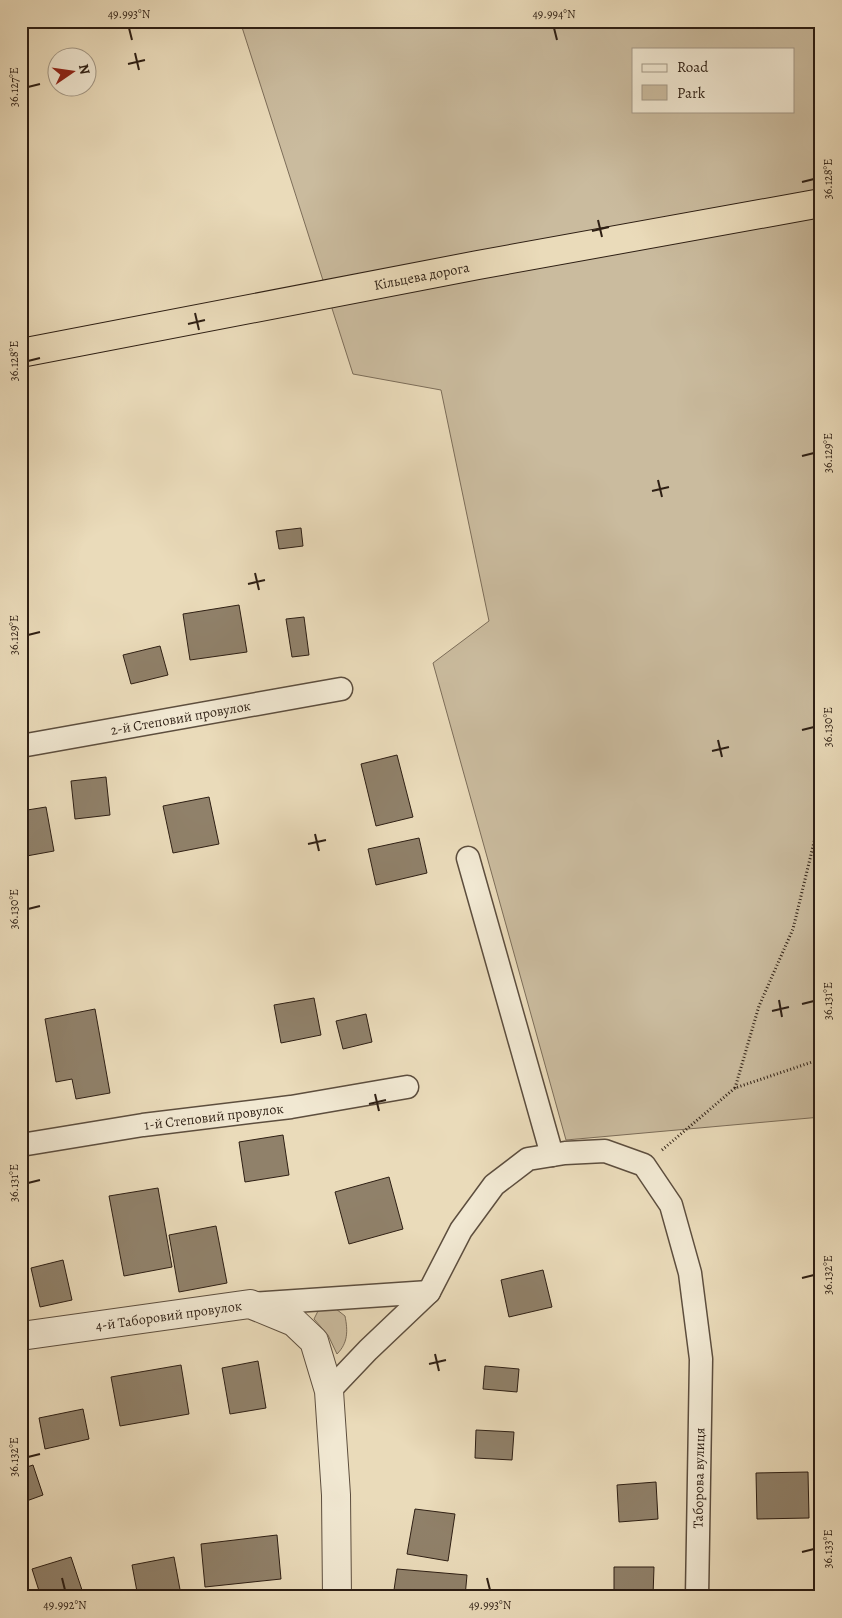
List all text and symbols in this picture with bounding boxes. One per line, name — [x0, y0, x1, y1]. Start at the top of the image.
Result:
text: 49.993°N — [108, 6, 151, 22]
text: 49.994°N — [532, 6, 576, 22]
north arrow — [48, 48, 98, 98]
legend — [632, 48, 794, 112]
text: Road — [677, 57, 709, 77]
text: N — [74, 62, 95, 76]
text: 36.127°E — [6, 67, 22, 107]
text: Park — [677, 83, 706, 103]
text: 36.128°E — [820, 159, 836, 199]
street label: Кільцева дорога — [372, 257, 471, 294]
text: 36.128°E — [6, 341, 22, 381]
text: 36.129°E — [820, 433, 836, 473]
text: 36.129°E — [6, 615, 22, 655]
street label: 2-й Степовий провулок — [109, 696, 252, 739]
text: 36.130°E — [820, 707, 836, 747]
text: 36.130°E — [6, 889, 22, 929]
text: 36.131°E — [820, 982, 836, 1020]
street label: 1-й Степовий провулок — [143, 1098, 285, 1134]
text: 36.131°E — [6, 1164, 22, 1202]
text: 36.132°E — [820, 1255, 836, 1295]
street label: 4-й Таборовий провулок — [94, 1296, 243, 1335]
street label: Таборова вулиця — [689, 1427, 709, 1529]
text: 36.132°E — [6, 1437, 22, 1477]
text: 36.133°E — [820, 1529, 836, 1569]
text: 49.992°N — [43, 1597, 87, 1613]
text: 49.993°N — [469, 1597, 512, 1613]

